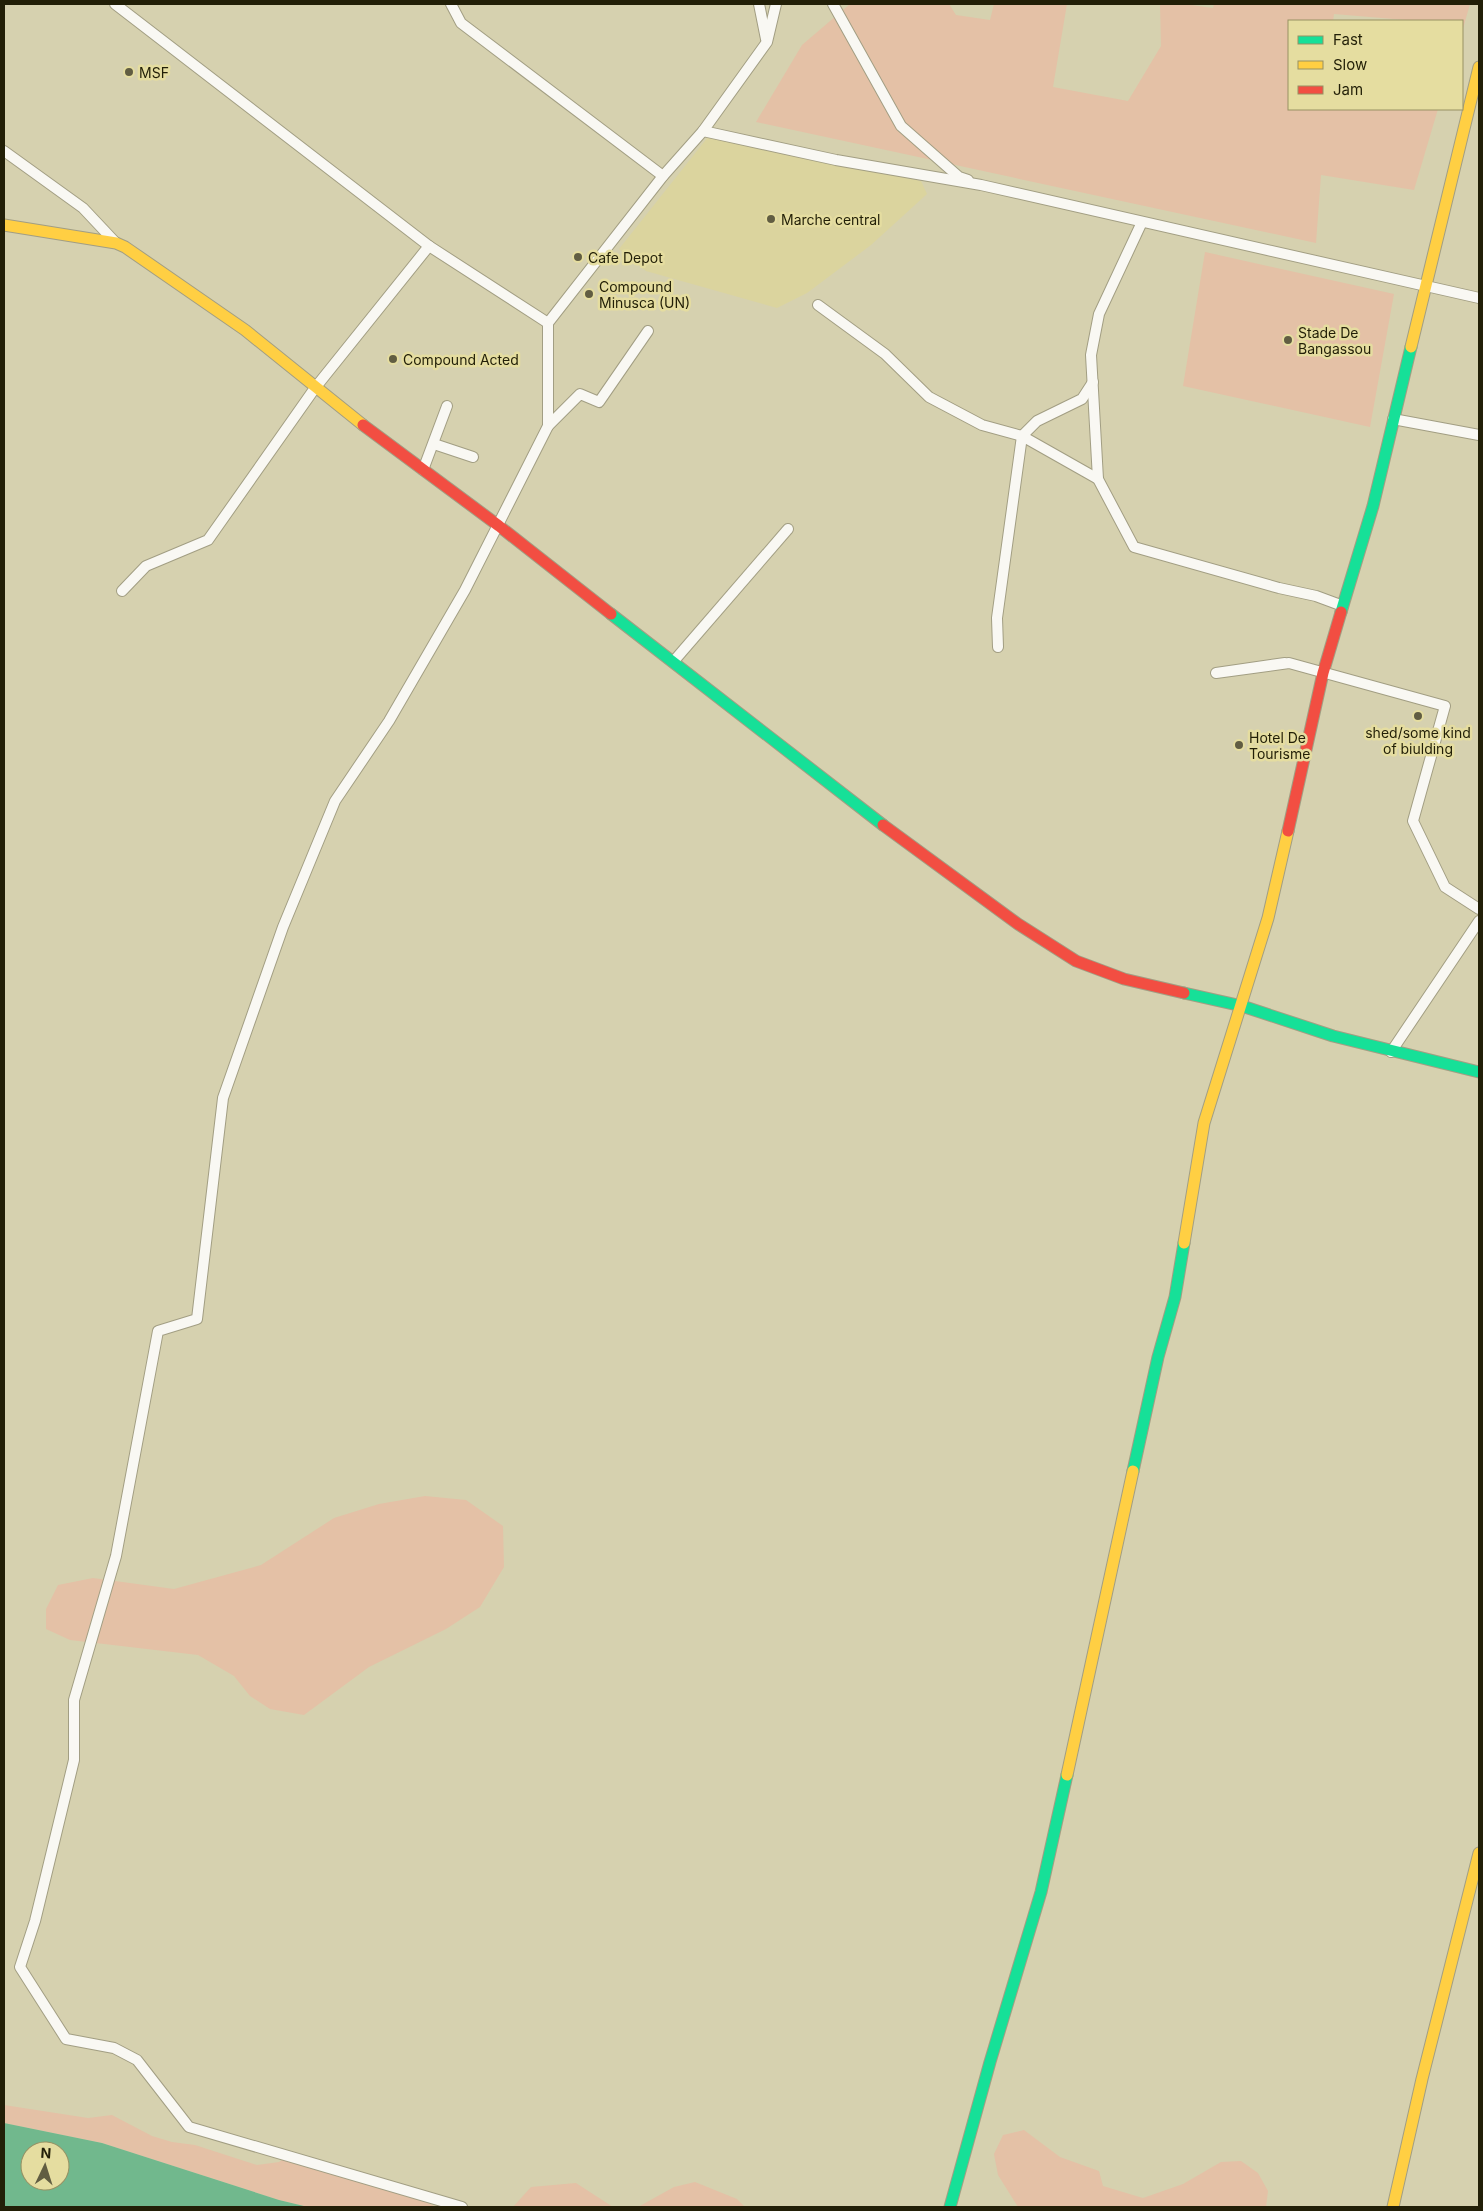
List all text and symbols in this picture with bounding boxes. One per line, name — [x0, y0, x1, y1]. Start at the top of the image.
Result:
legend — [1288, 20, 1463, 110]
text: Fast — [1333, 30, 1363, 49]
text: Slow — [1333, 55, 1367, 74]
place label: MSF — [139, 64, 169, 81]
marker: MSF — [123, 66, 135, 78]
text: Jam — [1333, 80, 1363, 99]
place label: Marche central — [781, 211, 880, 228]
marker: Marche central — [765, 213, 777, 225]
place label: Cafe Depot — [588, 249, 663, 266]
marker: Cafe Depot — [572, 251, 584, 263]
place label: Compound Minusca (UN) — [599, 278, 690, 311]
marker: Compound Minusca (UN) — [583, 288, 595, 300]
place label: Stade De Bangassou — [1298, 324, 1371, 357]
marker: Stade De Bangassou — [1282, 334, 1294, 346]
place label: Compound Acted — [403, 351, 519, 368]
marker: Compound Acted — [387, 353, 399, 365]
marker: shed/some kind of biulding — [1412, 710, 1424, 722]
place label: shed/some kind of biulding — [1365, 724, 1471, 757]
place label: Hotel De Tourisme — [1249, 729, 1310, 762]
marker: Hotel De Tourisme — [1233, 739, 1245, 751]
north arrow — [20, 2141, 70, 2191]
text: N — [40, 2144, 52, 2161]

